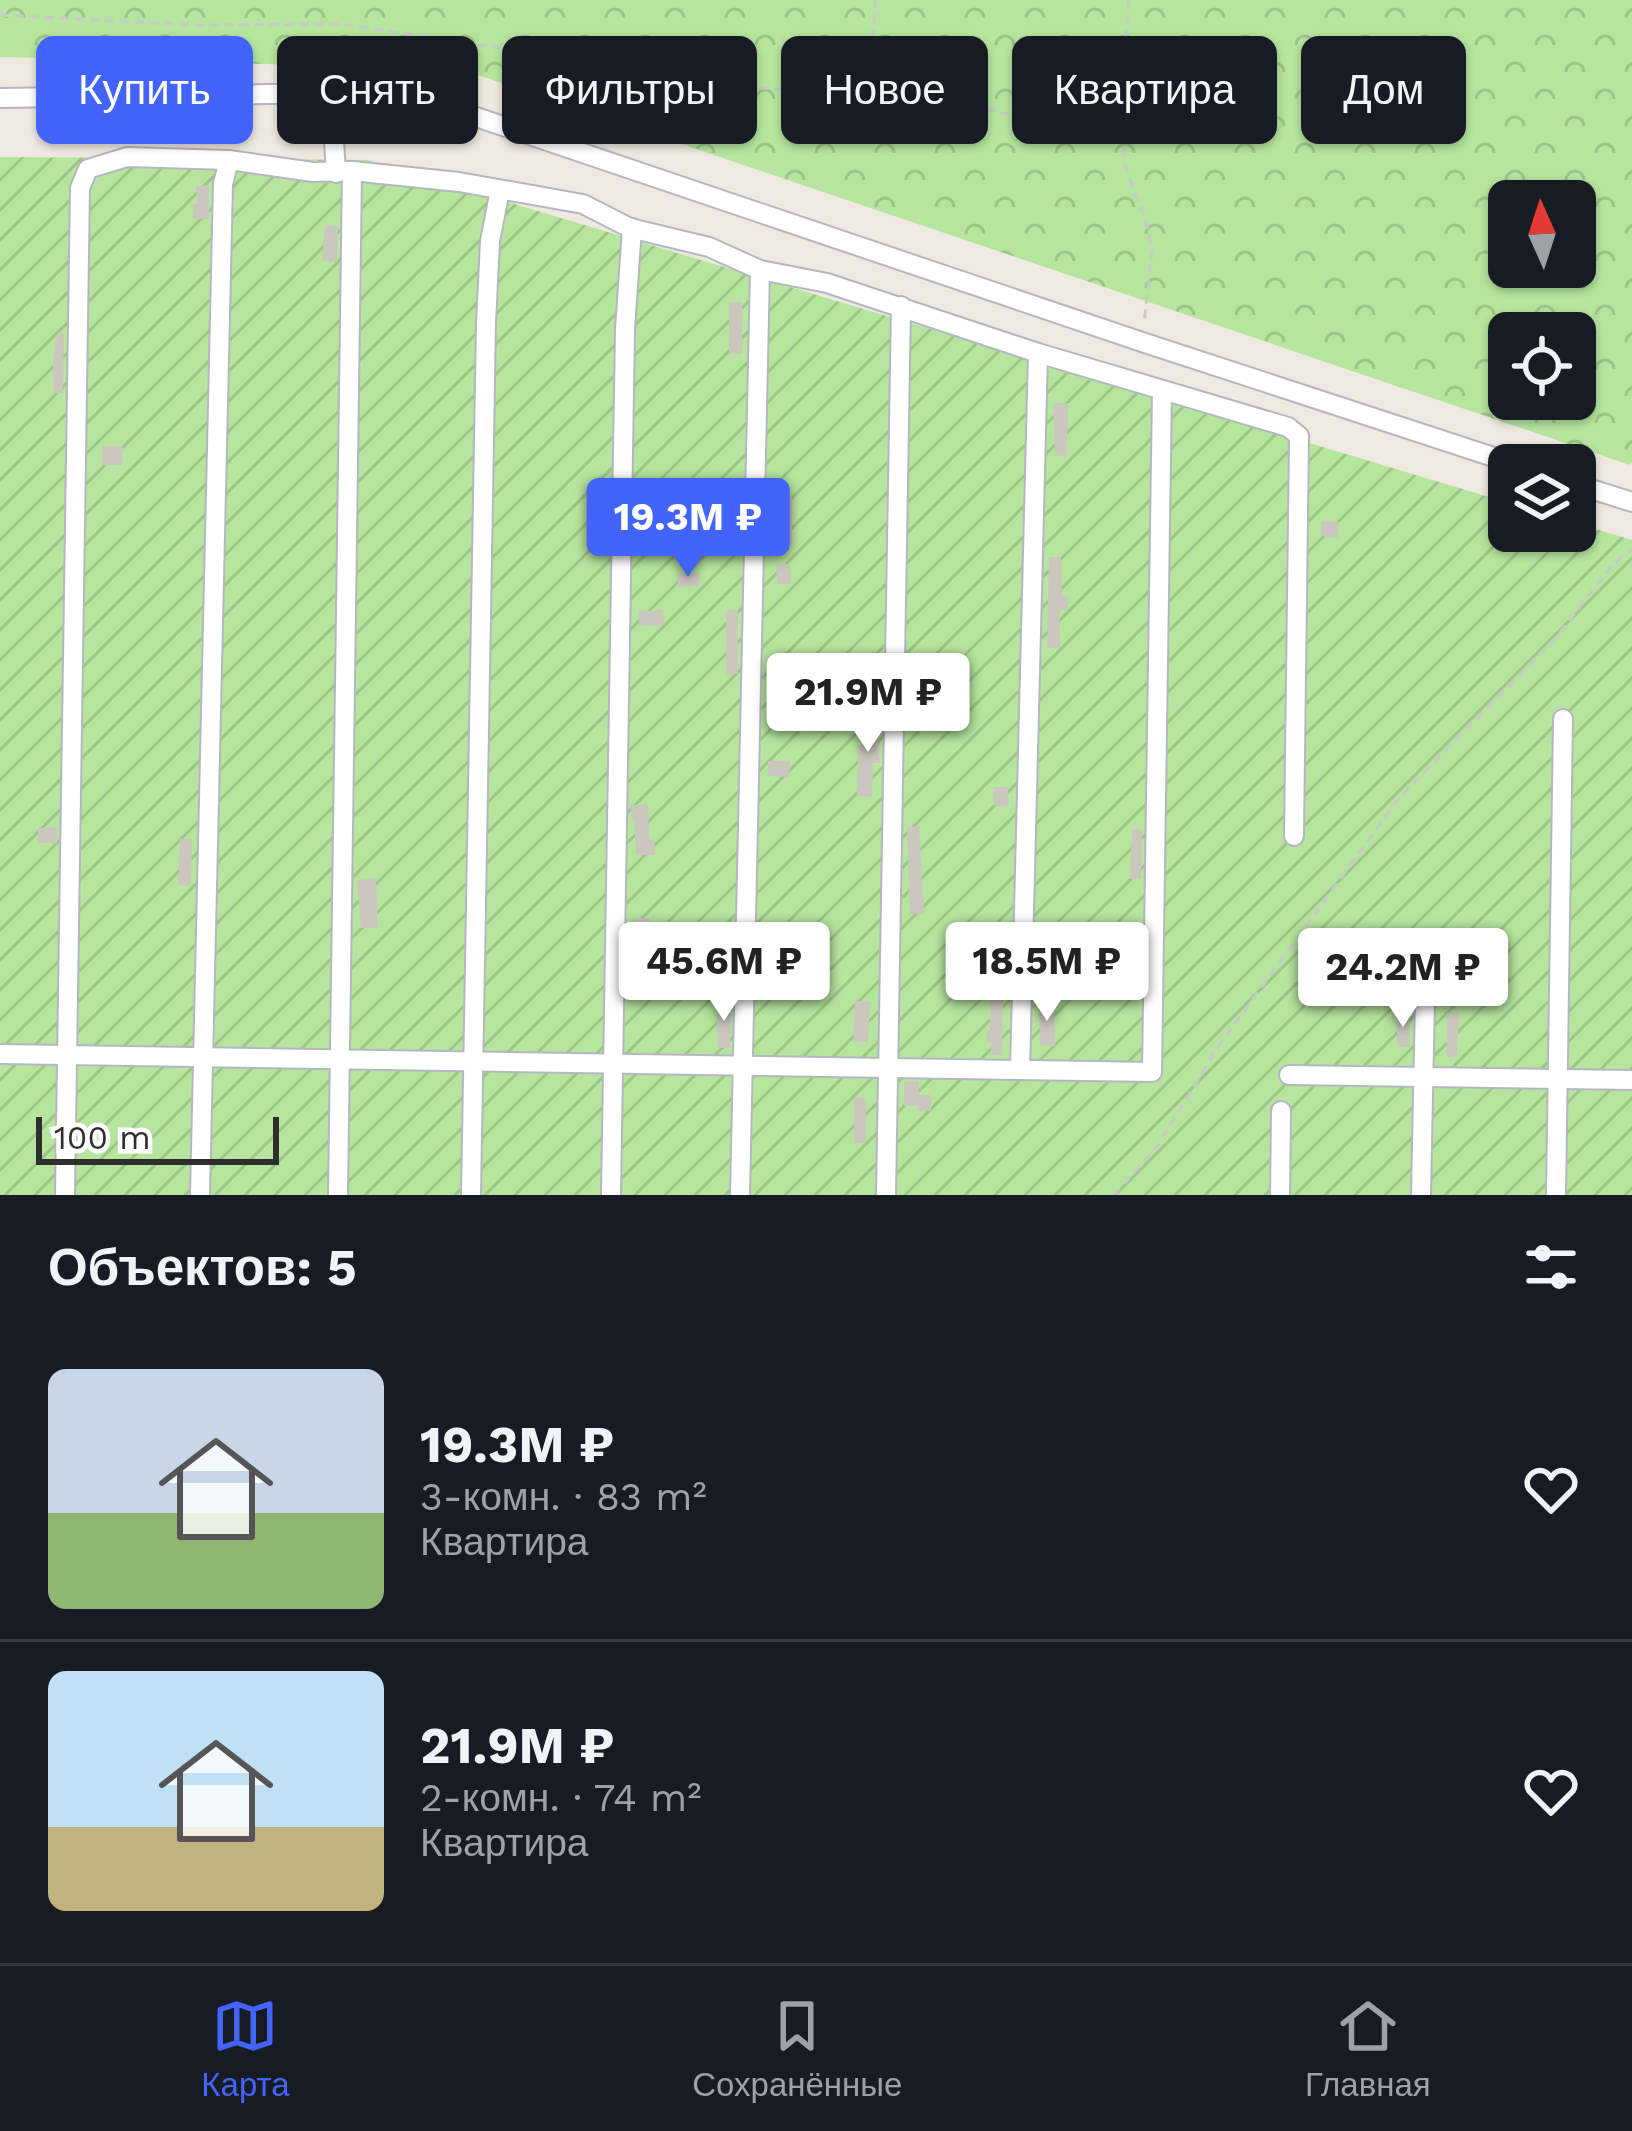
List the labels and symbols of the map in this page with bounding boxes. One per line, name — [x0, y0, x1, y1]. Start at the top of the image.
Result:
north arrow — [1488, 180, 1596, 288]
pin: 19.3M ₽ — [577, 478, 799, 580]
pin: 21.9M ₽ — [757, 653, 979, 755]
pin: 45.6M ₽ — [613, 922, 835, 1024]
pin: 18.5M ₽ — [936, 922, 1158, 1024]
pin: 24.2M ₽ — [1292, 928, 1514, 1030]
scale bar — [36, 1111, 279, 1164]

